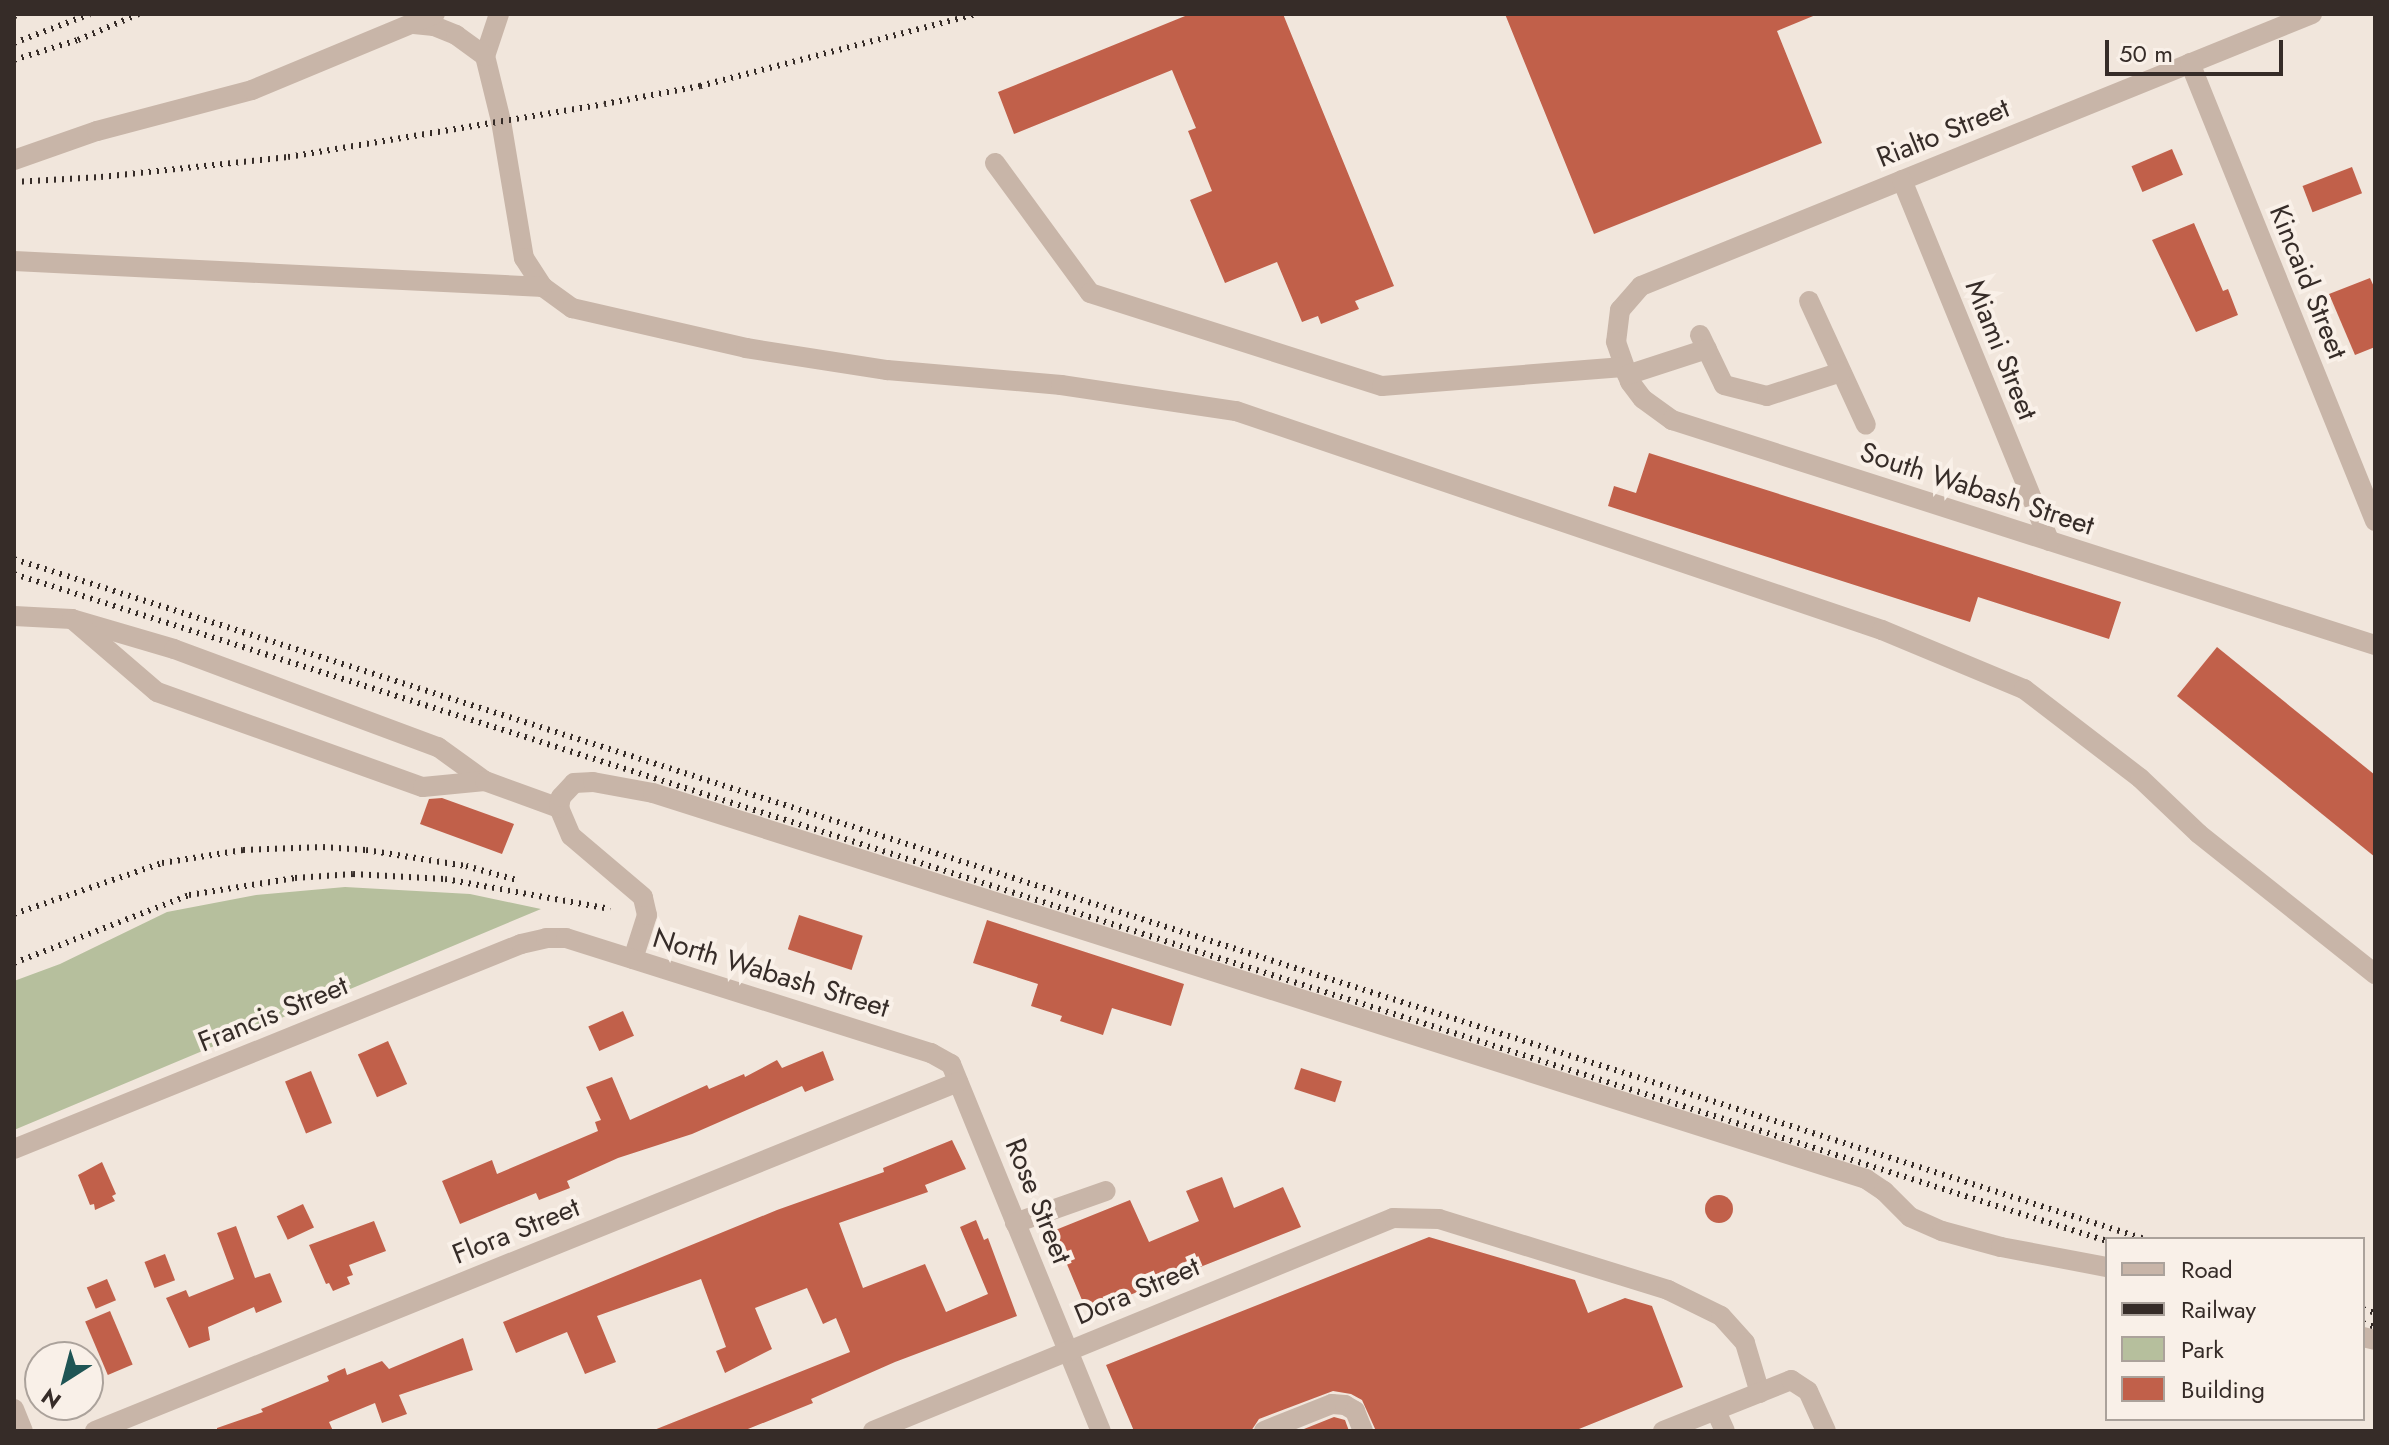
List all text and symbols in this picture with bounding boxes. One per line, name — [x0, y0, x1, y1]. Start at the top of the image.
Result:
scale bar — [2109, 24, 2287, 74]
text: 50 m — [2119, 36, 2173, 71]
street label: Rialto Street — [1872, 91, 2014, 175]
street label: Kincaid Street — [2262, 200, 2354, 364]
street label: Miami Street — [1958, 275, 2044, 425]
street label: South Wabash Street — [1856, 435, 2098, 543]
street label: North Wabash Street — [649, 921, 893, 1025]
street label: Francis Street — [193, 969, 353, 1059]
street label: Rose Street — [998, 1134, 1078, 1268]
street label: Flora Street — [448, 1190, 584, 1272]
legend — [2105, 1237, 2365, 1421]
street label: Dora Street — [1069, 1250, 1205, 1332]
text: Road — [2181, 1252, 2233, 1287]
text: Railway — [2181, 1292, 2256, 1327]
text: Park — [2181, 1332, 2224, 1367]
north arrow — [24, 1341, 104, 1421]
text: Building — [2181, 1372, 2265, 1407]
text: N — [35, 1381, 68, 1417]

